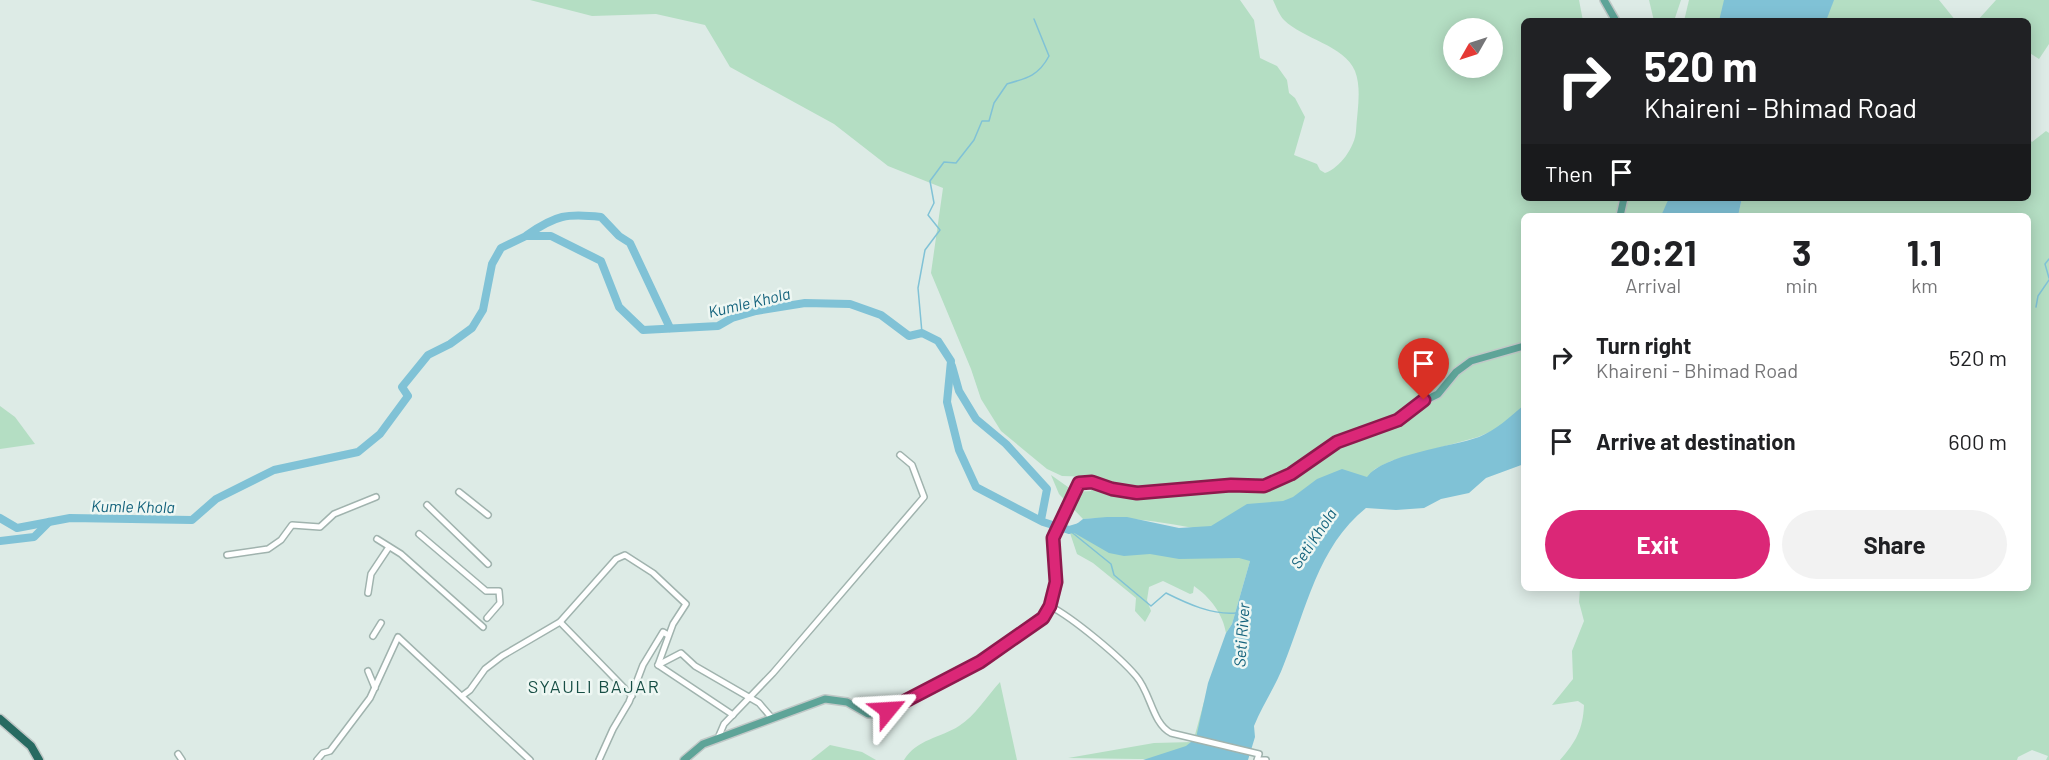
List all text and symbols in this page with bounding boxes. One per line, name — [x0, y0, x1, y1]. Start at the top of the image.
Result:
north arrow — [1443, 18, 1503, 78]
map controls — [1443, 18, 1503, 78]
text: 520 m — [1644, 40, 1758, 90]
icon: right — [1545, 42, 1623, 120]
text: Khaireni - Bhimad Road — [1644, 91, 1917, 123]
icon: arrive — [1605, 156, 1638, 189]
text: Then — [1545, 160, 1593, 186]
text: 20:21 — [1610, 230, 1696, 273]
text: 3 — [1792, 230, 1811, 273]
text: 1.1 — [1907, 230, 1942, 273]
text: Arrival — [1625, 273, 1681, 297]
text: min — [1785, 273, 1818, 297]
text: km — [1911, 273, 1938, 297]
water label: Kumle Khola — [706, 283, 792, 321]
text: Turn right — [1596, 332, 1691, 358]
pin — [1398, 338, 1449, 400]
icon: right — [1545, 341, 1578, 374]
text: 520 m — [1949, 344, 2007, 370]
icon: arrive — [1407, 347, 1440, 380]
text: Khaireni - Bhimad Road — [1596, 358, 1798, 382]
icon: arrive — [1545, 425, 1578, 458]
text: Arrive at destination — [1596, 428, 1795, 454]
text: 600 m — [1948, 428, 2007, 454]
water label: Kumle Khola — [91, 496, 175, 516]
water label: Seti Khola — [1286, 504, 1340, 572]
button: Exit — [1545, 510, 1770, 579]
button: Share — [1782, 510, 2007, 579]
water label: Seti River — [1229, 601, 1253, 668]
district label: SYAULI BAJAR — [528, 675, 660, 697]
position arrow — [856, 678, 920, 742]

